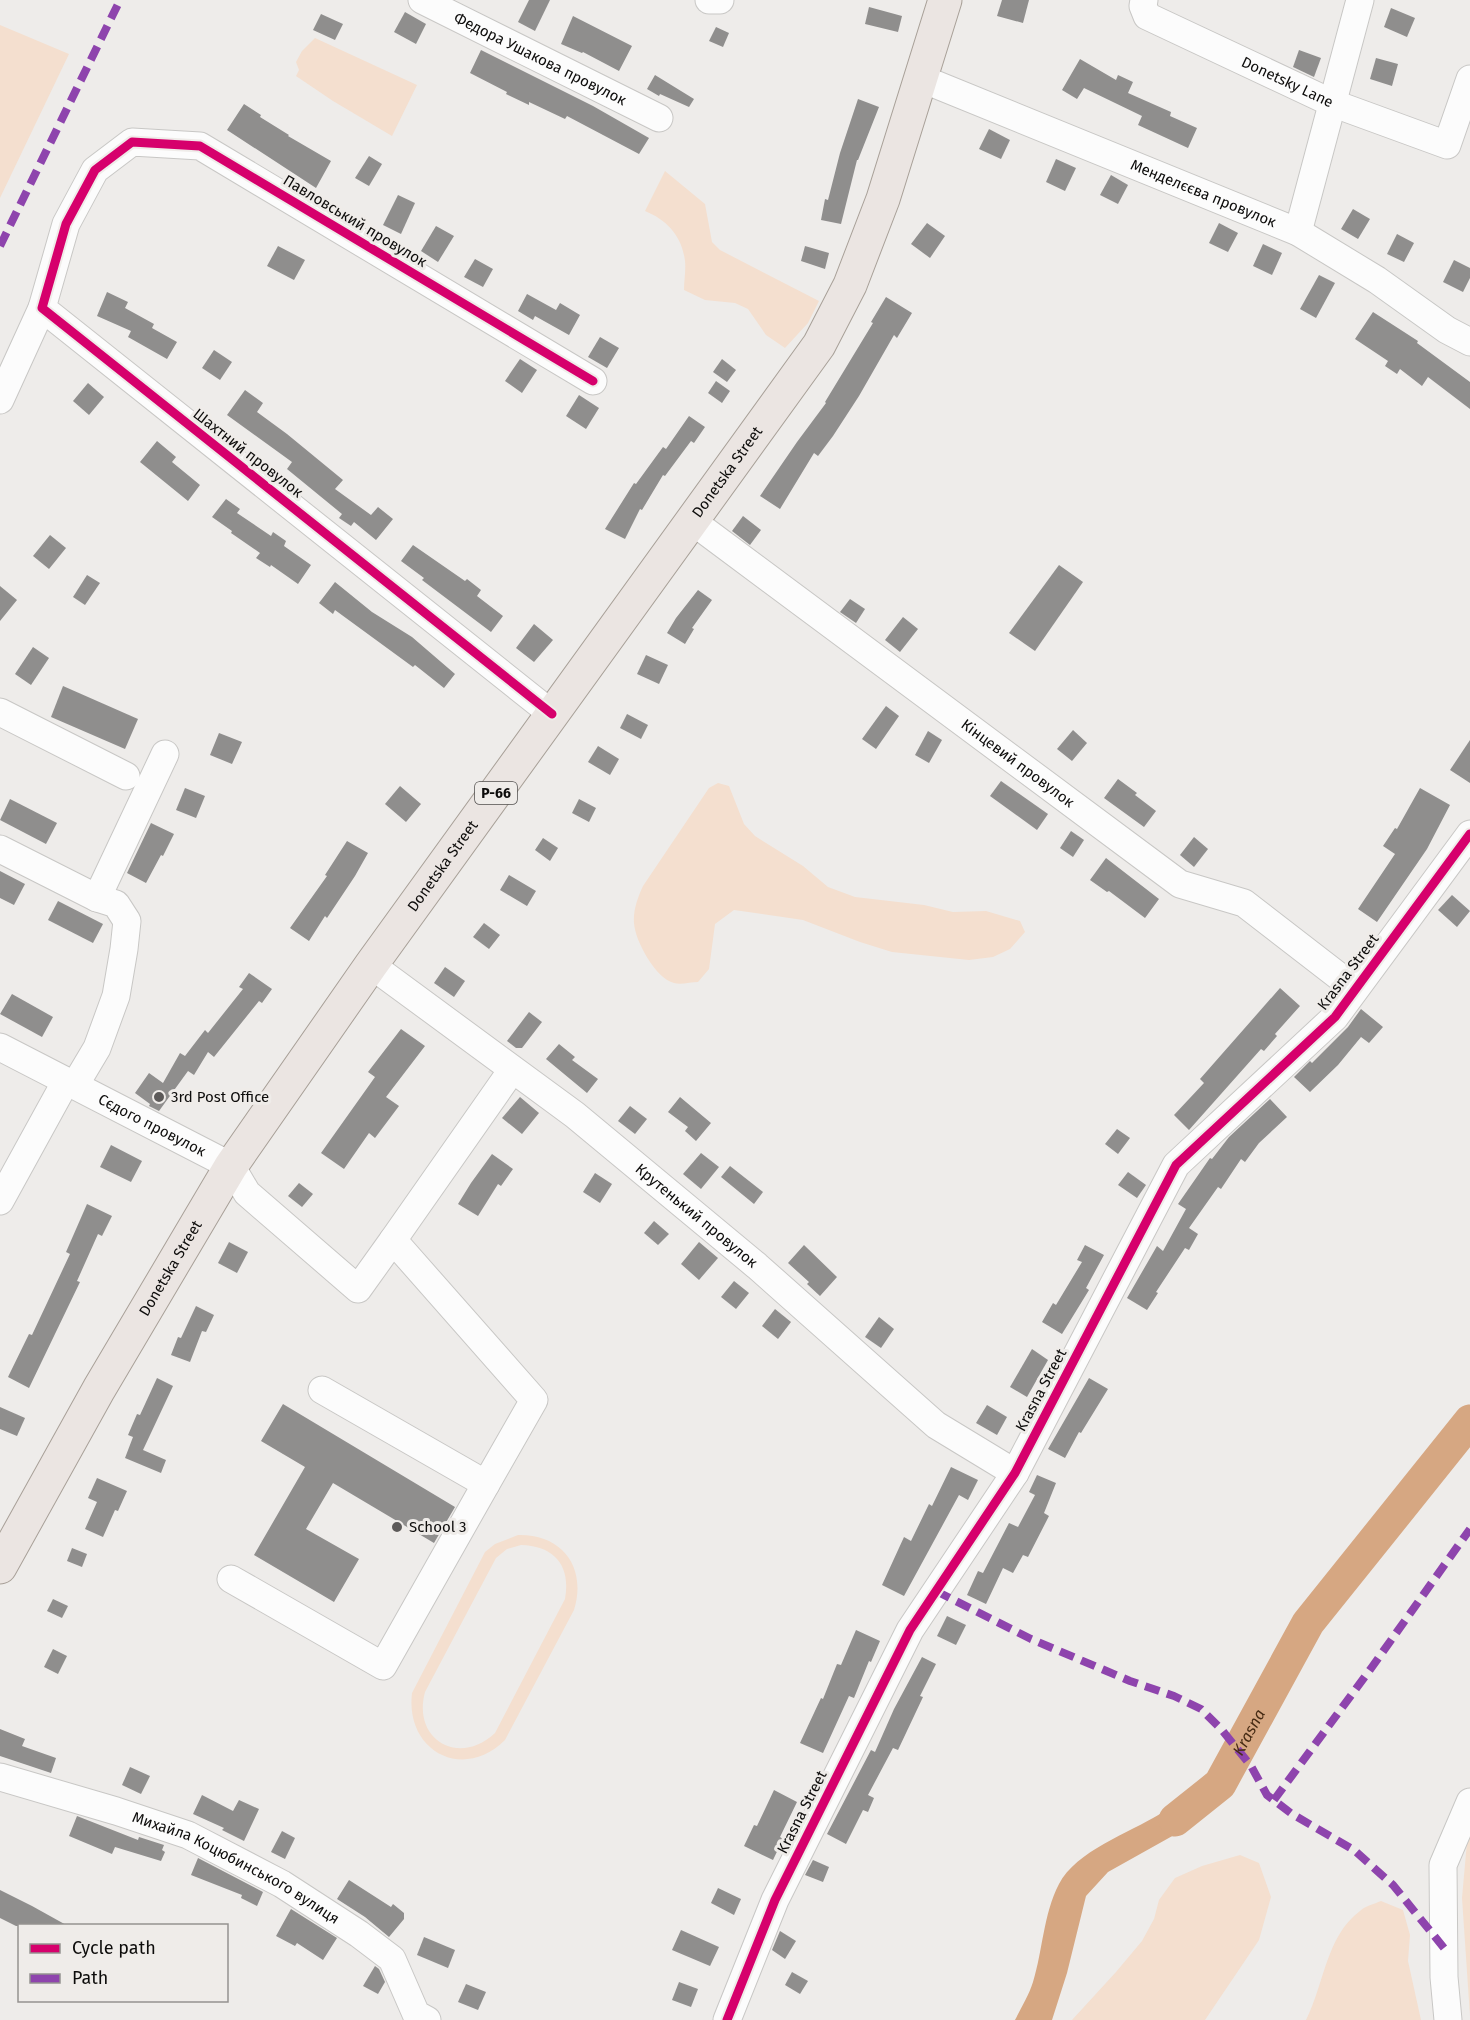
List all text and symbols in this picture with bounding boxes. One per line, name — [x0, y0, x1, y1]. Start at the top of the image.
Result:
street label: Федора Ушакова провулок — [451, 8, 630, 109]
street label: Donetsky Lane — [1239, 53, 1336, 111]
street label: Менделєєва провулок — [1128, 156, 1279, 231]
street label: Павловський провулок — [280, 171, 430, 271]
street label: Шахтний провулок — [190, 405, 307, 502]
street label: Donetska Street — [688, 422, 767, 521]
street label: Кінцевий провулок — [958, 715, 1078, 811]
road number: Р-66 — [475, 782, 517, 804]
street label: Donetska Street — [404, 816, 482, 915]
street label: Krasna Street — [1314, 930, 1383, 1014]
place label: 3rd Post Office — [171, 1088, 269, 1106]
street label: Сєдого провулок — [95, 1090, 209, 1161]
marker: 3rd Post Office — [152, 1090, 166, 1104]
street label: Крутенький провулок — [632, 1160, 761, 1272]
street label: Donetska Street — [135, 1217, 206, 1319]
street label: Krasna Street — [1012, 1345, 1071, 1434]
place label: School 3 — [409, 1518, 467, 1536]
marker: School 3 — [390, 1520, 404, 1534]
water label: Krasna — [1229, 1706, 1269, 1759]
street label: Krasna Street — [773, 1767, 831, 1857]
street label: Михайла Коцюбинського вулиця — [130, 1808, 343, 1928]
legend — [18, 1924, 228, 2002]
text: Cycle path — [72, 1937, 156, 1959]
text: Path — [72, 1967, 108, 1989]

